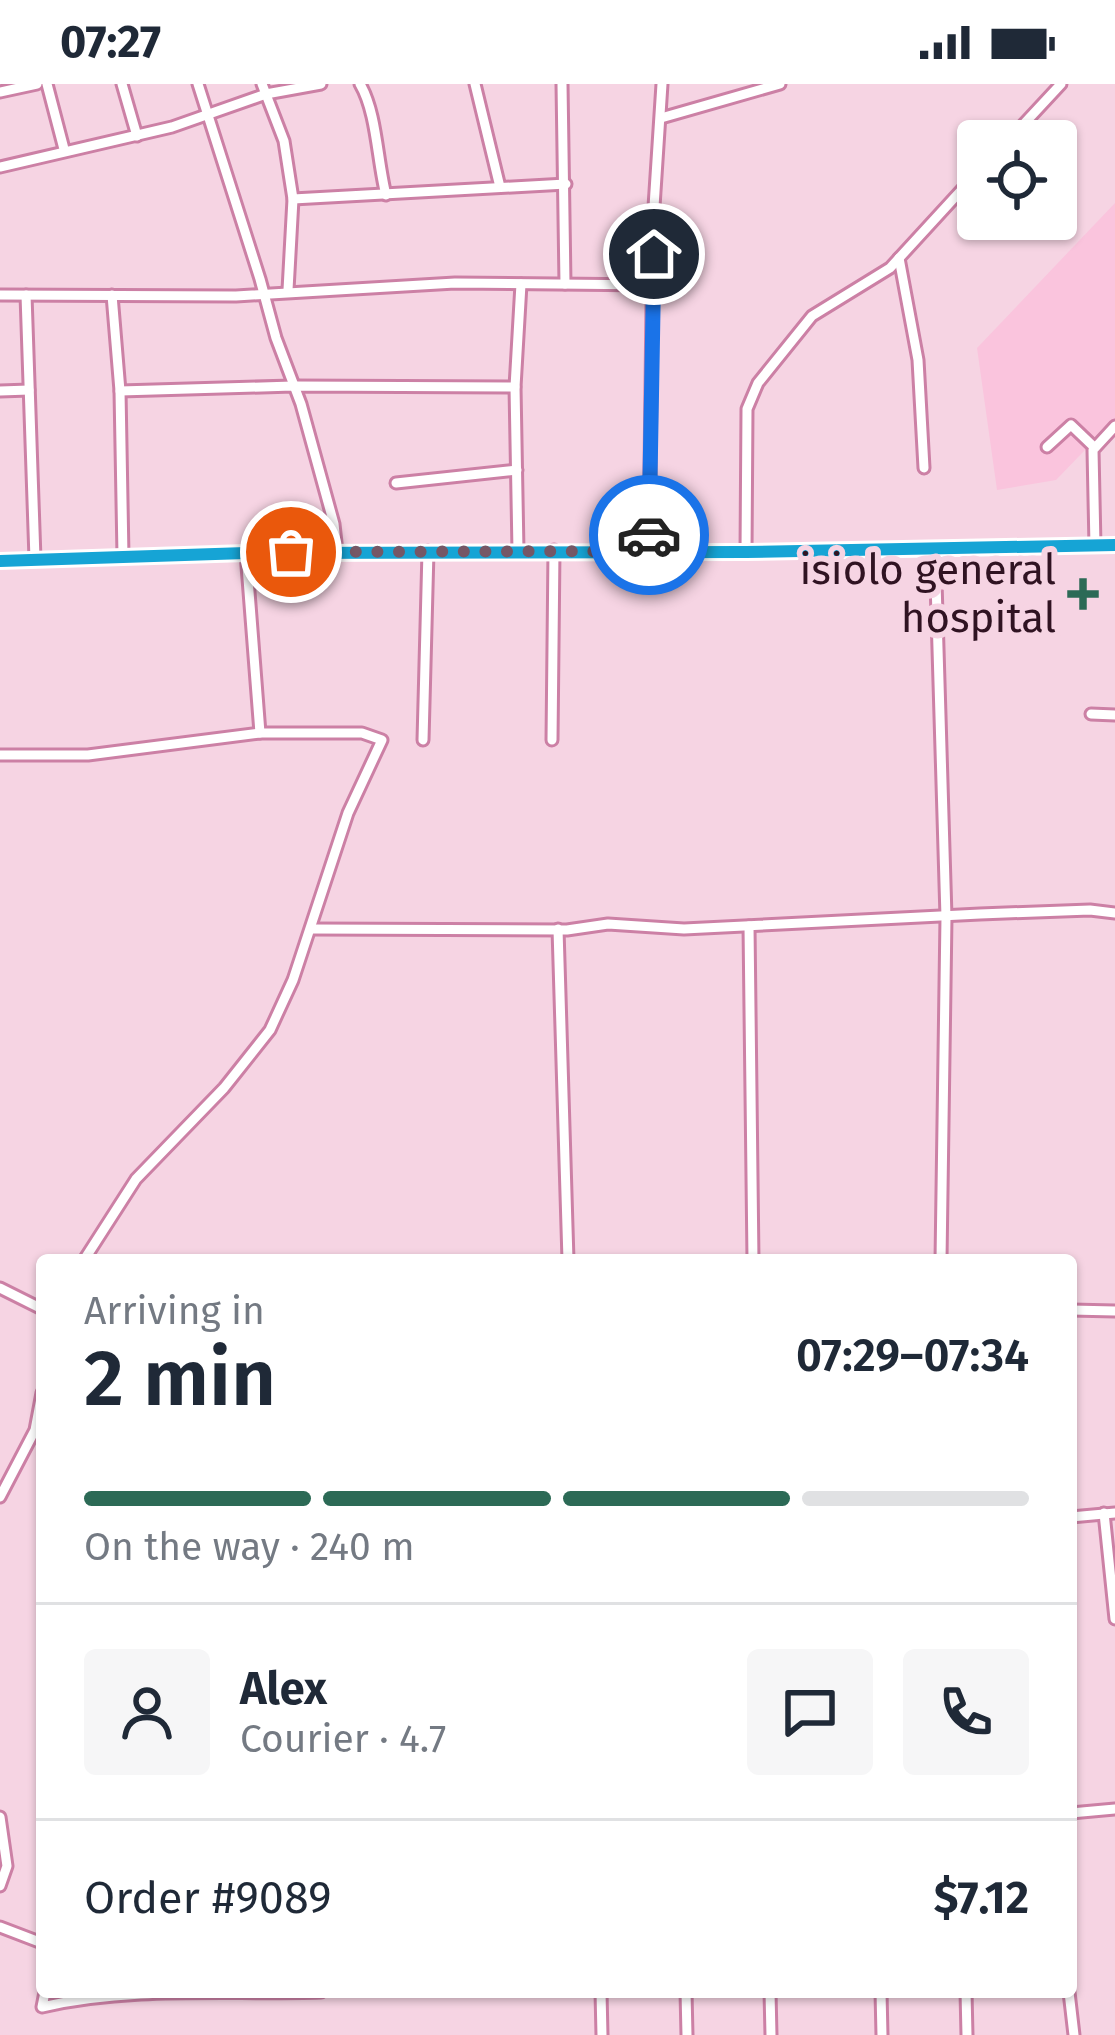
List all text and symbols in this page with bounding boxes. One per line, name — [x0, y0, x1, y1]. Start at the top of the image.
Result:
text: 07:27 — [60, 15, 161, 69]
map controls — [957, 120, 1077, 240]
button: locate — [957, 120, 1077, 240]
pin — [603, 203, 705, 305]
icon: home — [621, 221, 687, 287]
courier — [589, 475, 709, 595]
pin — [240, 501, 342, 603]
icon: car — [616, 502, 682, 568]
icon: bag — [258, 519, 324, 585]
place label: isiolo general hospital — [799, 545, 1056, 643]
marker: isiolo general hospital — [1067, 578, 1099, 610]
text: Arriving in — [84, 1288, 265, 1334]
text: 07:29–07:34 — [796, 1329, 1029, 1383]
text: 2 min — [84, 1332, 276, 1426]
text: On the way · 240 m — [84, 1524, 415, 1570]
button: person — [84, 1649, 210, 1775]
button: chat — [747, 1649, 873, 1775]
button: phone — [903, 1649, 1029, 1775]
text: Alex — [240, 1662, 327, 1716]
text: Courier · 4.7 — [240, 1716, 446, 1762]
text: Order #9089 — [84, 1871, 332, 1925]
text: $7.12 — [934, 1871, 1029, 1925]

